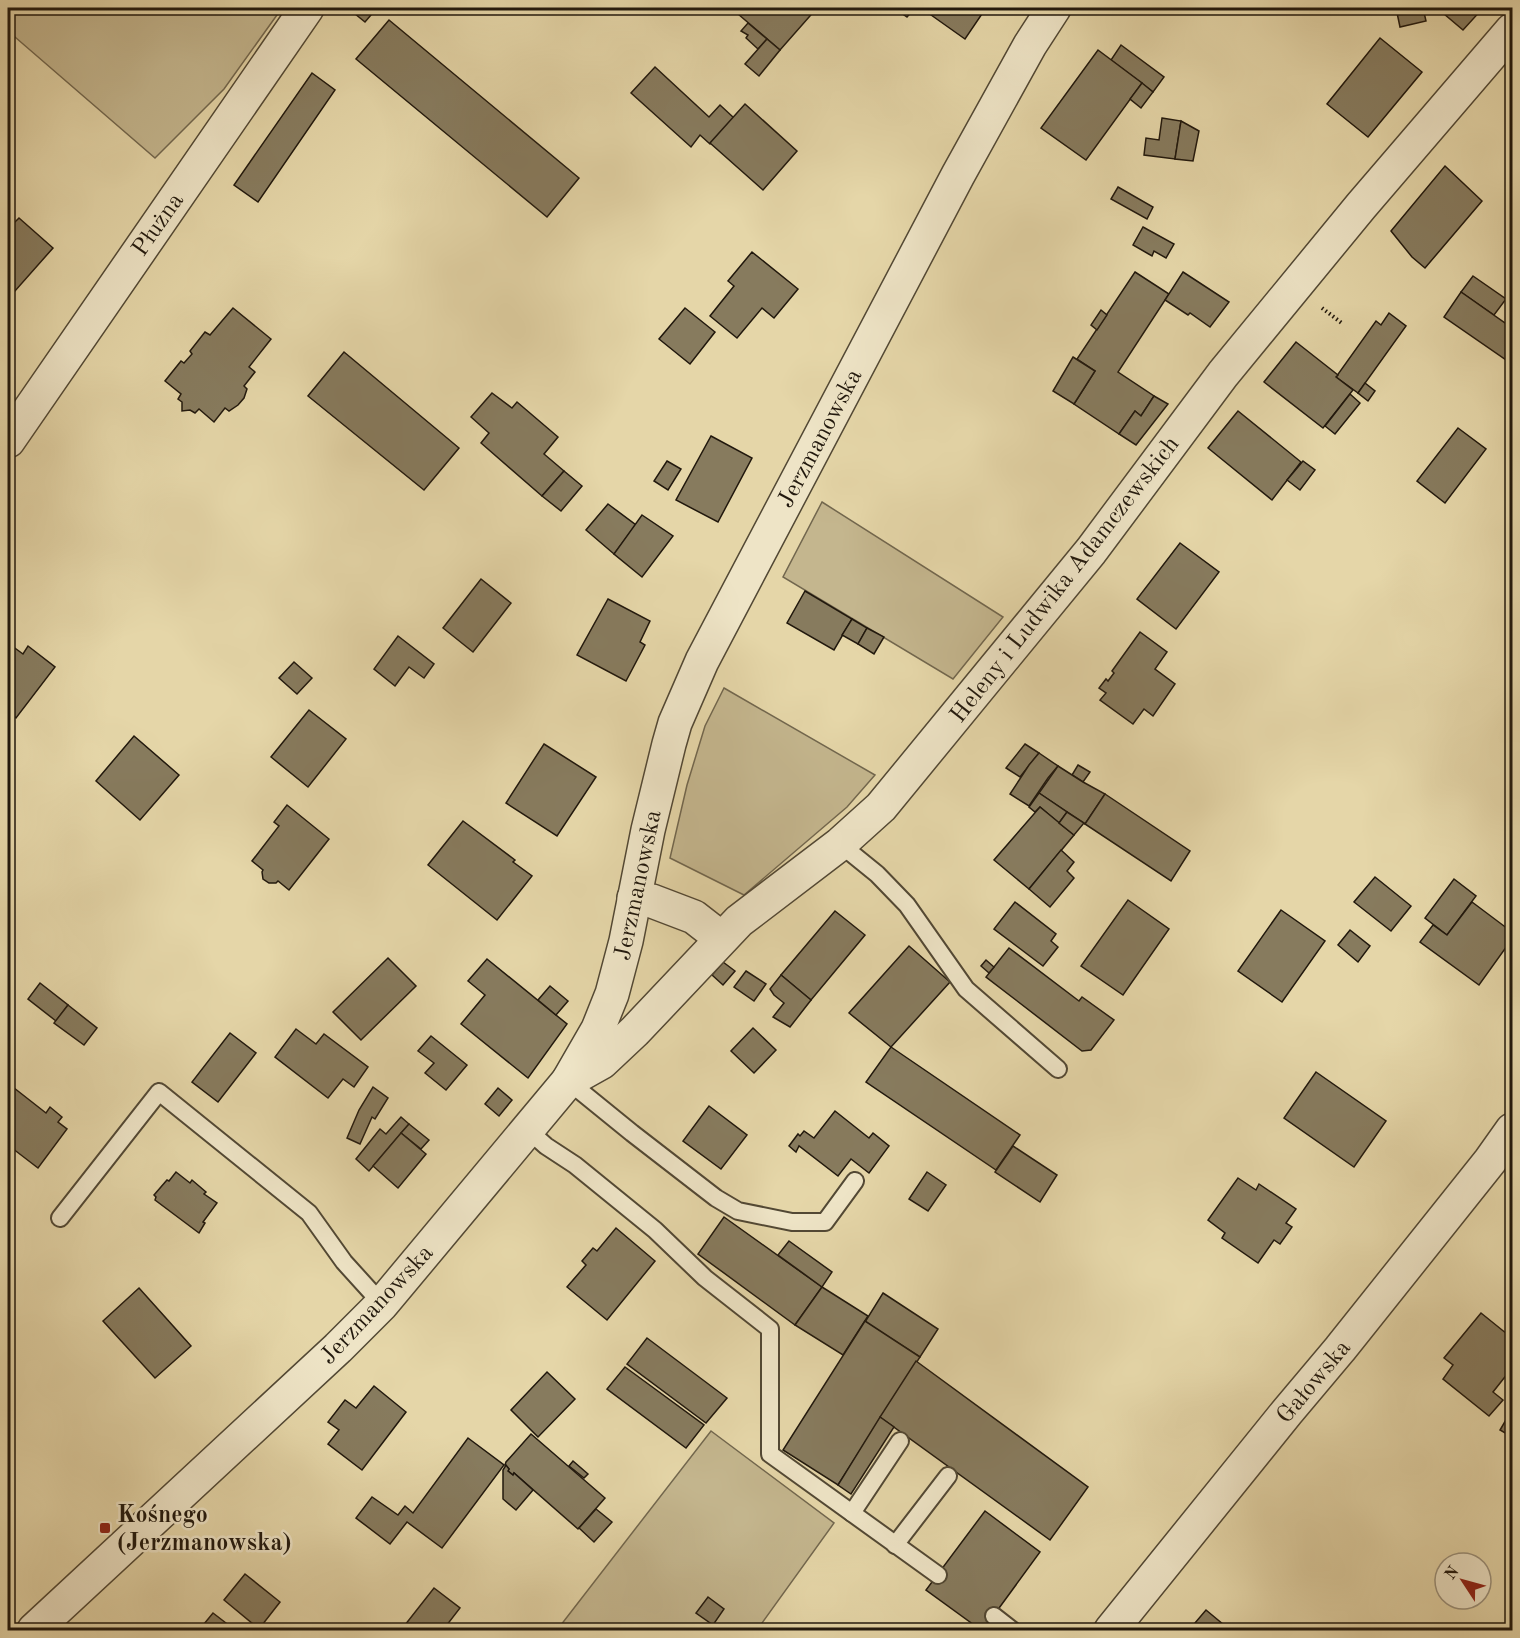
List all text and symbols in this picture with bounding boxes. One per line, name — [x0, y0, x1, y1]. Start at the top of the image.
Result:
street label: Płużna — [128, 189, 189, 261]
street label: Jerzmanowska — [774, 366, 867, 512]
street label: Heleny i Ludwika Adamczewskich — [947, 433, 1185, 728]
street label: Jerzmanowska — [611, 808, 667, 963]
street label: Jerzmanowska — [316, 1241, 439, 1370]
street label: Gałowska — [1273, 1336, 1356, 1429]
place label: Kośnego (Jerzmanowska) — [117, 1504, 292, 1556]
marker: Kośnego (Jerzmanowska) — [98, 1521, 112, 1535]
north arrow — [1433, 1551, 1493, 1611]
text: N — [1442, 1563, 1463, 1583]

